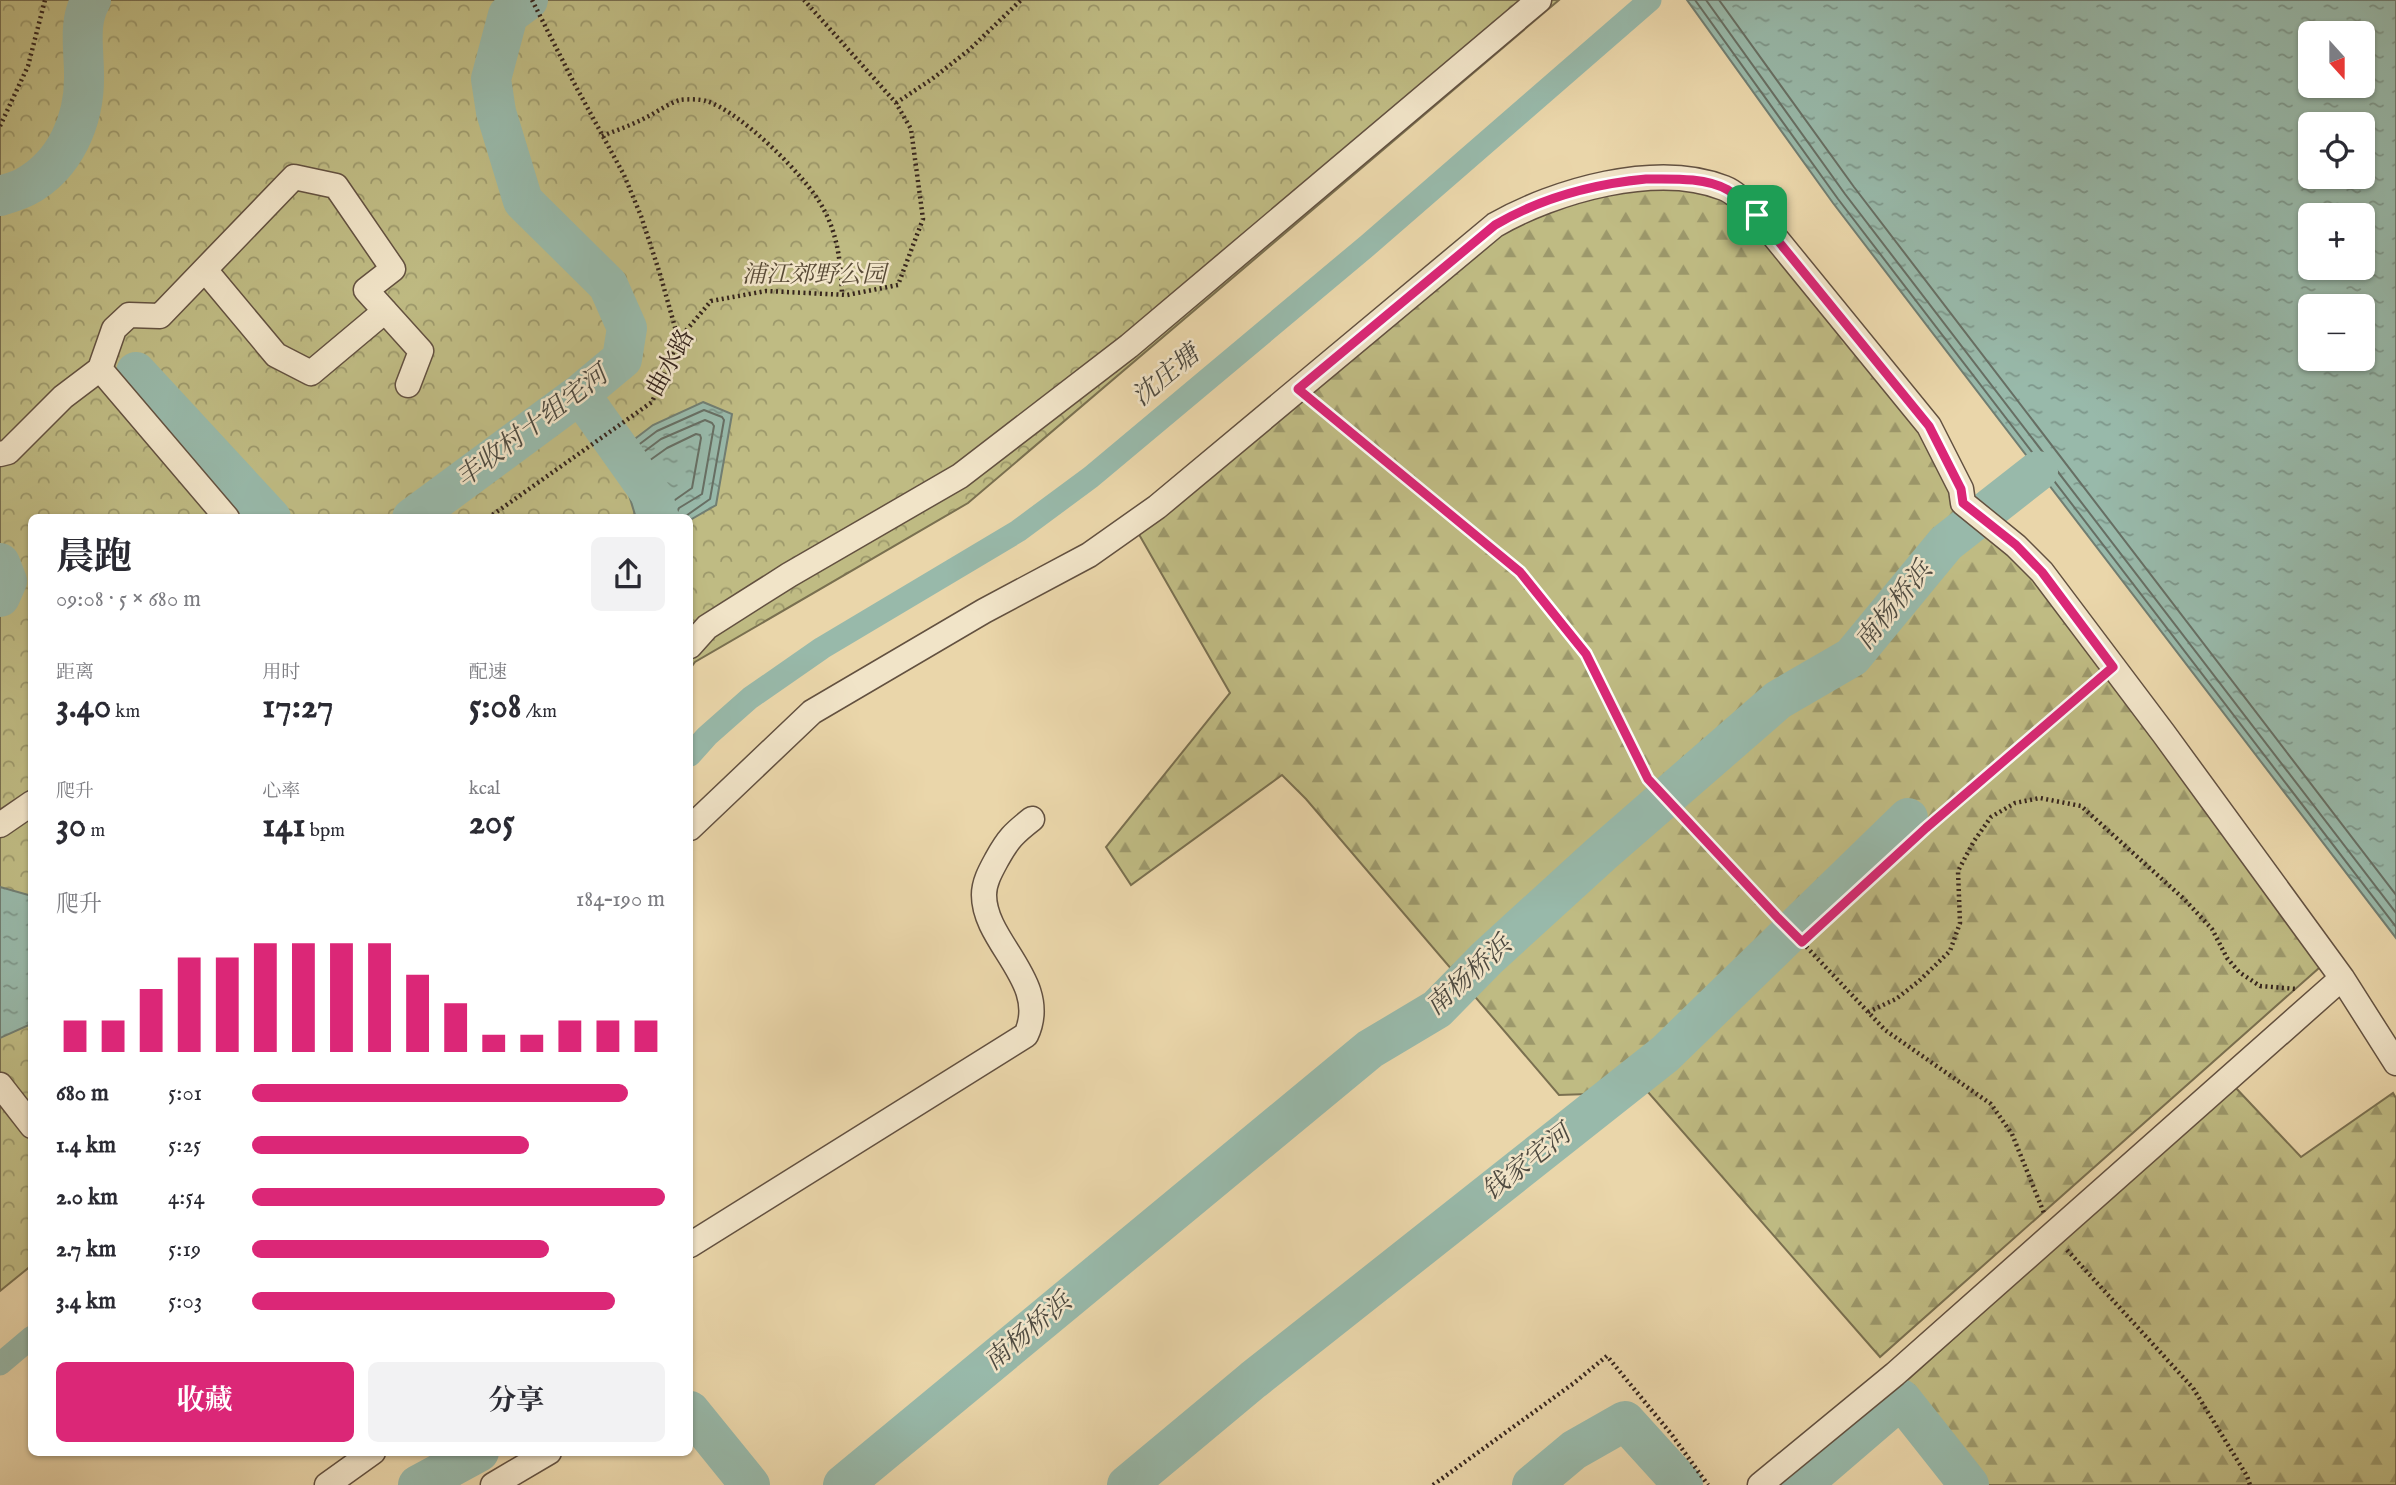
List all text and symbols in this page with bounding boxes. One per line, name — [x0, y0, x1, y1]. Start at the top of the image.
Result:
north arrow — [2298, 21, 2375, 98]
map controls — [2298, 21, 2375, 371]
button: locate — [2298, 112, 2375, 189]
pin — [1727, 185, 1787, 245]
icon: arrive — [1738, 196, 1776, 234]
button: + — [2298, 203, 2375, 280]
park label: 浦江郊野公园 — [742, 260, 890, 291]
button: − — [2298, 294, 2375, 371]
street label: 曲水路 — [640, 324, 702, 402]
water label: 沈庄塘 — [1126, 336, 1210, 414]
water label: 丰收村十组宅河 — [449, 357, 618, 495]
text: 晨跑 — [56, 535, 132, 583]
button: share — [591, 537, 665, 611]
water label: 南杨桥浜 — [1848, 554, 1941, 657]
text: 09:08 · 5 × 680 m — [56, 585, 201, 614]
text: 距离 — [56, 661, 94, 685]
text: 用时 — [262, 661, 300, 685]
text: 配速 — [469, 661, 507, 685]
text: 3.40 — [56, 685, 111, 730]
text: 17:27 — [262, 685, 333, 730]
text: 5:08 — [469, 685, 521, 730]
text: km — [111, 700, 140, 724]
text: /km — [521, 700, 557, 724]
text: kcal — [469, 777, 500, 801]
text: 爬升 — [56, 780, 94, 804]
text: 心率 — [262, 780, 300, 804]
text: 205 — [469, 801, 515, 846]
text: 30 — [56, 804, 86, 849]
text: 141 — [262, 804, 306, 849]
text: m — [86, 819, 105, 843]
text: bpm — [306, 819, 345, 843]
text: 184–190 m — [576, 885, 665, 914]
text: 爬升 — [56, 890, 102, 919]
water label: 南杨桥浜 — [1419, 928, 1520, 1023]
text: 680 m — [56, 1079, 109, 1108]
text: 5:01 — [168, 1079, 202, 1108]
water label: 钱家宅河 — [1476, 1116, 1581, 1208]
text: 1.4 km — [56, 1131, 116, 1160]
text: 5:25 — [168, 1131, 201, 1160]
text: 2.0 km — [56, 1183, 118, 1212]
text: 4:54 — [168, 1183, 205, 1212]
text: 2.7 km — [56, 1235, 116, 1264]
text: 5:19 — [168, 1235, 201, 1264]
water label: 南杨桥浜 — [978, 1285, 1080, 1378]
text: 3.4 km — [56, 1287, 116, 1316]
text: 5:03 — [168, 1287, 202, 1316]
button: 收藏 — [56, 1362, 354, 1442]
button: 分享 — [368, 1362, 665, 1442]

